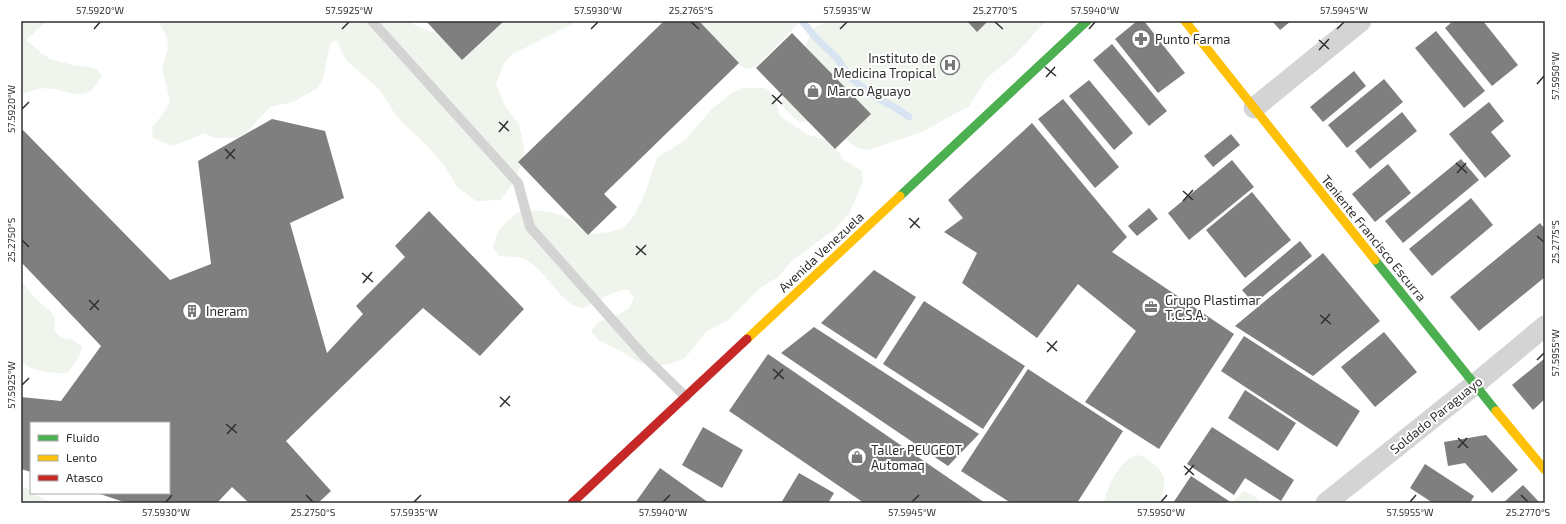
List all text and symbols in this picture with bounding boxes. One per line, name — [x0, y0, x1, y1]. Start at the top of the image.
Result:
text: 57.5920°W — [76, 4, 125, 16]
text: 57.5925°W — [325, 4, 373, 16]
text: 57.5930°W — [574, 4, 623, 16]
text: 25.2765°S — [669, 4, 714, 16]
text: 57.5935°W — [823, 4, 871, 16]
text: 25.2770°S — [973, 4, 1018, 16]
text: 57.5940°W — [1071, 4, 1120, 16]
text: 57.5945°W — [1320, 4, 1369, 16]
pharmacy icon: Punto Farma — [1130, 28, 1152, 50]
place label: Punto Farma — [1155, 31, 1230, 47]
place label: Instituto de Medicina Tropical — [833, 50, 936, 81]
text: 57.5950°W — [1549, 52, 1561, 100]
hospital icon: Instituto de Medicina Tropical — [939, 54, 961, 76]
shop icon: Marco Aguayo — [802, 80, 824, 102]
place label: Marco Aguayo — [827, 83, 911, 99]
text: 57.5920°W — [5, 84, 17, 133]
street label: Teniente Francisco Escurra — [1318, 172, 1430, 304]
street label: Avenida Venezuela — [775, 208, 867, 296]
text: 25.2750°S — [5, 217, 17, 262]
text: 25.2775°S — [1549, 220, 1561, 264]
place label: Grupo Plastimar T.C.S.A. — [1165, 292, 1261, 323]
office icon: Grupo Plastimar T.C.S.A. — [1140, 296, 1162, 318]
building icon: Ineram — [181, 300, 203, 322]
place label: Ineram — [206, 303, 248, 319]
text: 57.5955°W — [1549, 329, 1561, 377]
text: 57.5925°W — [5, 361, 17, 409]
street label: Soldado Paraguayo — [1387, 373, 1485, 457]
legend — [30, 422, 170, 494]
text: Fluido — [66, 430, 100, 444]
place label: Taller PEUGEOT Automaq — [871, 442, 962, 473]
shop icon: Taller PEUGEOT Automaq — [846, 446, 868, 468]
text: Lento — [66, 450, 97, 464]
text: Atasco — [66, 470, 103, 484]
text: 57.5930°W — [142, 506, 191, 518]
text: 25.2750°S — [291, 506, 336, 518]
text: 57.5935°W — [390, 506, 438, 518]
text: 57.5940°W — [639, 506, 688, 518]
text: 57.5945°W — [888, 506, 937, 518]
text: 57.5950°W — [1137, 506, 1185, 518]
text: 57.5955°W — [1386, 506, 1434, 518]
text: 25.2770°S — [1506, 506, 1551, 518]

